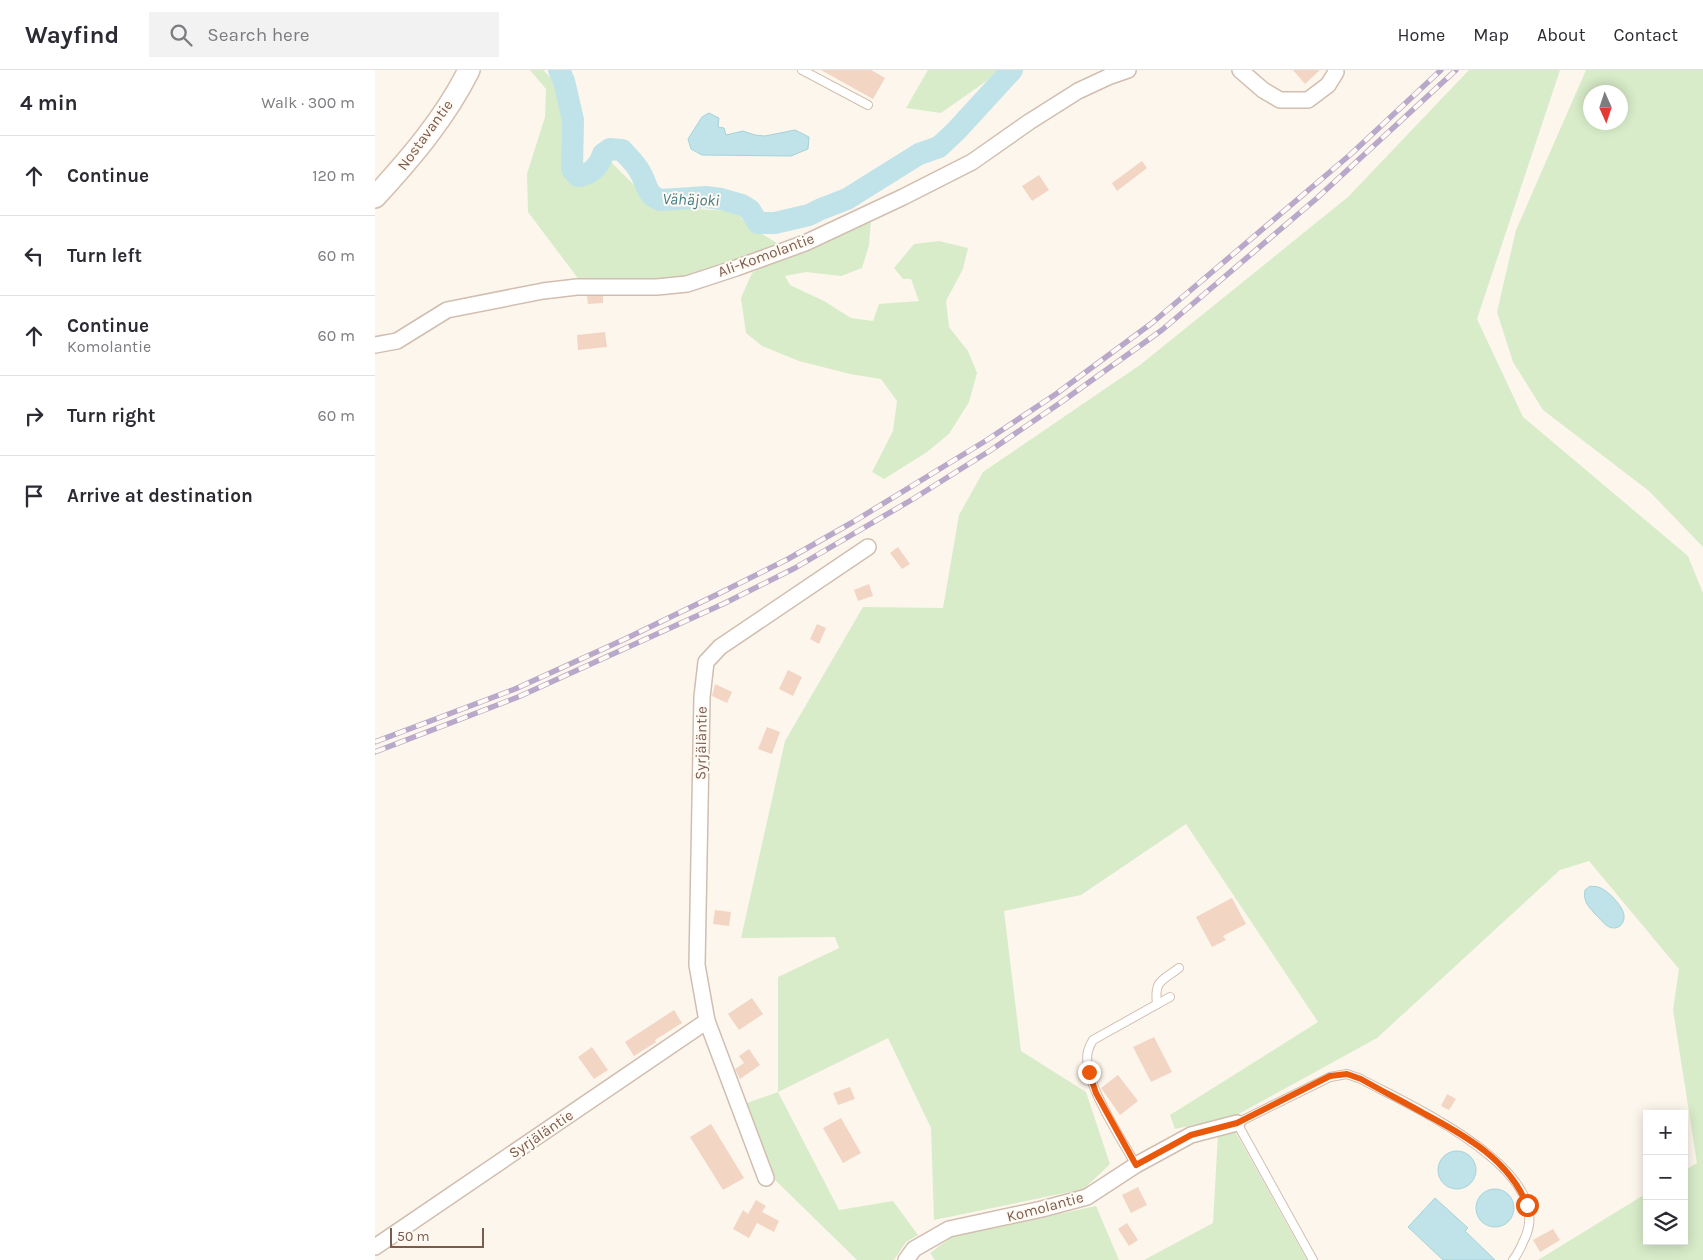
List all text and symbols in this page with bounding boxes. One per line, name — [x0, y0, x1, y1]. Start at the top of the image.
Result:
search box — [149, 12, 499, 57]
text: Wayfind — [25, 21, 119, 49]
icon: search — [167, 21, 195, 49]
text: Search here — [207, 24, 309, 46]
text: Home — [1397, 24, 1445, 46]
text: Map — [1473, 24, 1509, 46]
text: About — [1537, 24, 1586, 46]
text: Contact — [1614, 24, 1678, 46]
north arrow — [1583, 85, 1628, 130]
text: 4 min — [20, 91, 78, 115]
text: Walk · 300 m — [261, 93, 355, 112]
street label: Nostavantie — [393, 96, 457, 174]
icon: ahead — [20, 162, 48, 190]
text: Continue — [67, 165, 149, 187]
text: 120 m — [312, 166, 355, 185]
water label: Vähäjoki — [662, 189, 720, 210]
street label: Ali-Komolantie — [715, 229, 817, 281]
icon: left — [20, 242, 48, 270]
text: Turn left — [67, 245, 142, 267]
text: 60 m — [318, 246, 355, 265]
text: Continue — [67, 315, 149, 337]
icon: ahead — [20, 322, 48, 350]
text: 60 m — [318, 326, 355, 345]
text: Komolantie — [67, 337, 151, 356]
icon: right — [20, 402, 48, 430]
text: Turn right — [67, 405, 156, 427]
text: 60 m — [318, 406, 355, 425]
icon: arrive — [20, 482, 48, 510]
text: Arrive at destination — [67, 485, 253, 507]
street label: Syrjäläntie — [691, 706, 711, 780]
route end — [1078, 1061, 1101, 1084]
street label: Syrjäläntie — [505, 1106, 577, 1162]
map controls — [1643, 1110, 1688, 1245]
button: + — [1643, 1110, 1688, 1155]
button: − — [1643, 1155, 1688, 1200]
street label: Komolantie — [1005, 1188, 1085, 1226]
route start — [1516, 1194, 1539, 1217]
button: layers — [1643, 1200, 1688, 1245]
scale bar — [390, 1225, 484, 1248]
text: 50 m — [397, 1228, 430, 1245]

